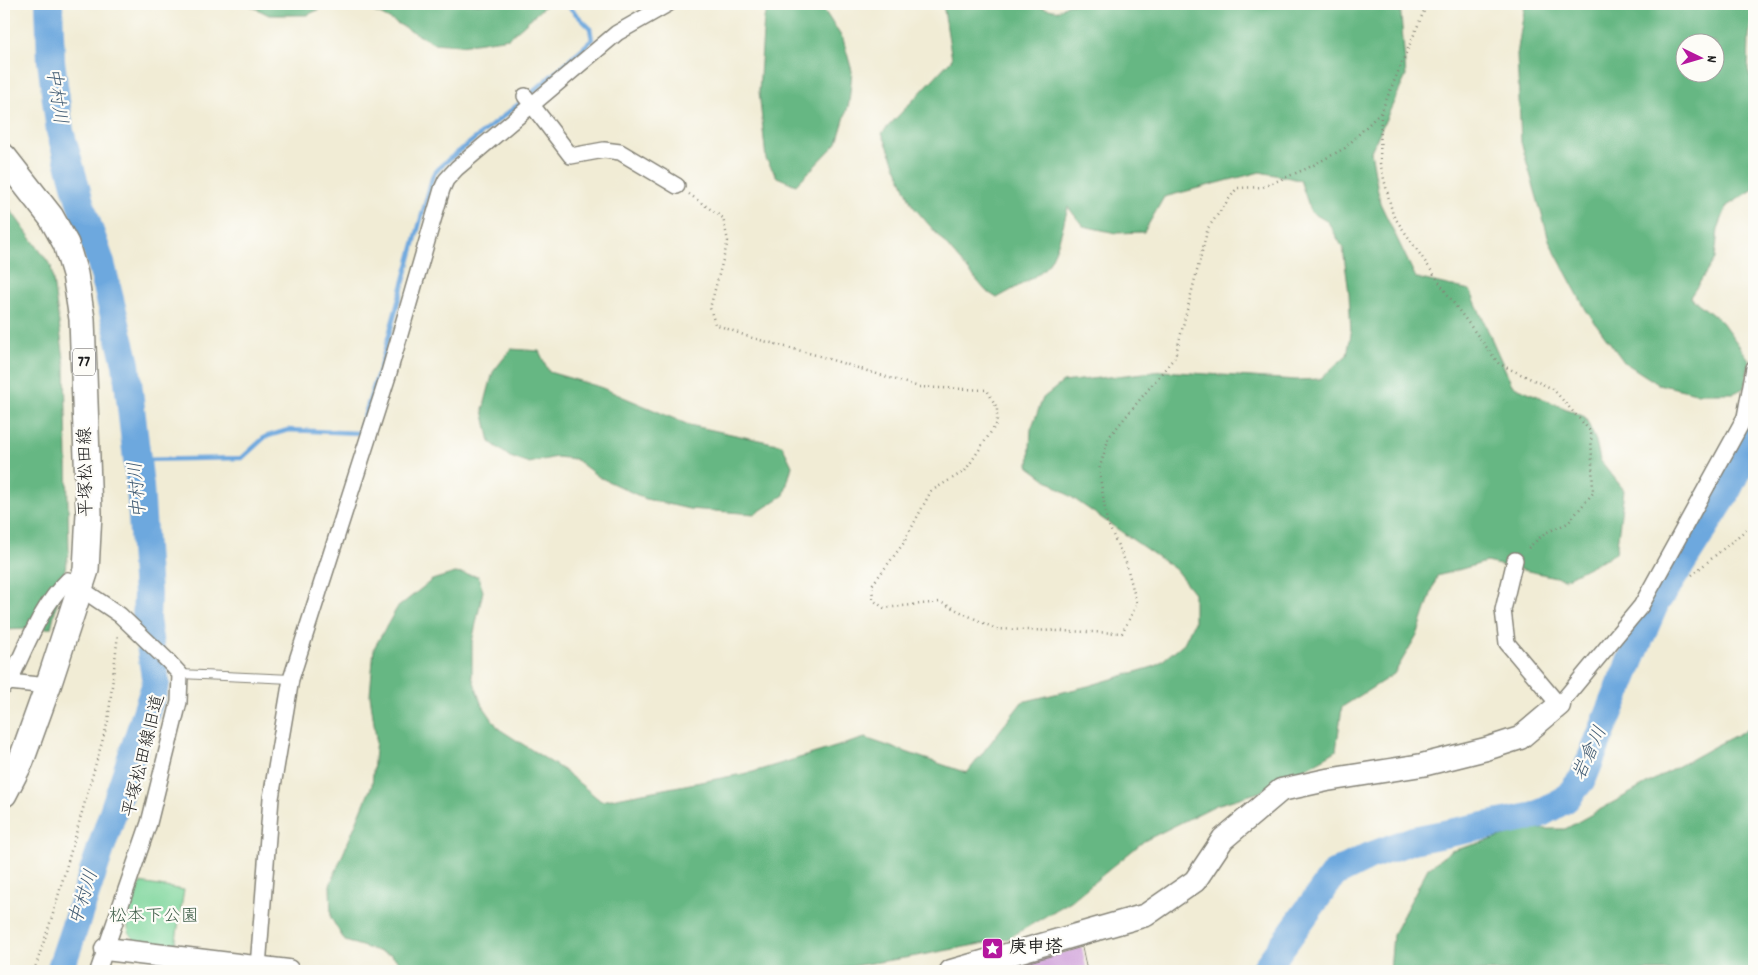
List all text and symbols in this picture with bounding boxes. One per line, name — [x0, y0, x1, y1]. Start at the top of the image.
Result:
north arrow — [1676, 32, 1726, 82]
text: N — [1701, 55, 1721, 63]
water label: 中村川 — [38, 66, 72, 126]
road number: 77 — [73, 348, 95, 376]
street label: 平塚松田線 — [74, 427, 100, 517]
water label: 中村川 — [124, 461, 154, 519]
street label: 平塚松田線旧道 — [118, 692, 172, 820]
water label: 岩倉川 — [1567, 722, 1615, 786]
water label: 中村川 — [63, 867, 107, 929]
park label: 松本下公園 — [109, 905, 199, 930]
place icon: 庚申塔 — [981, 936, 1005, 960]
place label: 庚申塔 — [1009, 936, 1063, 961]

